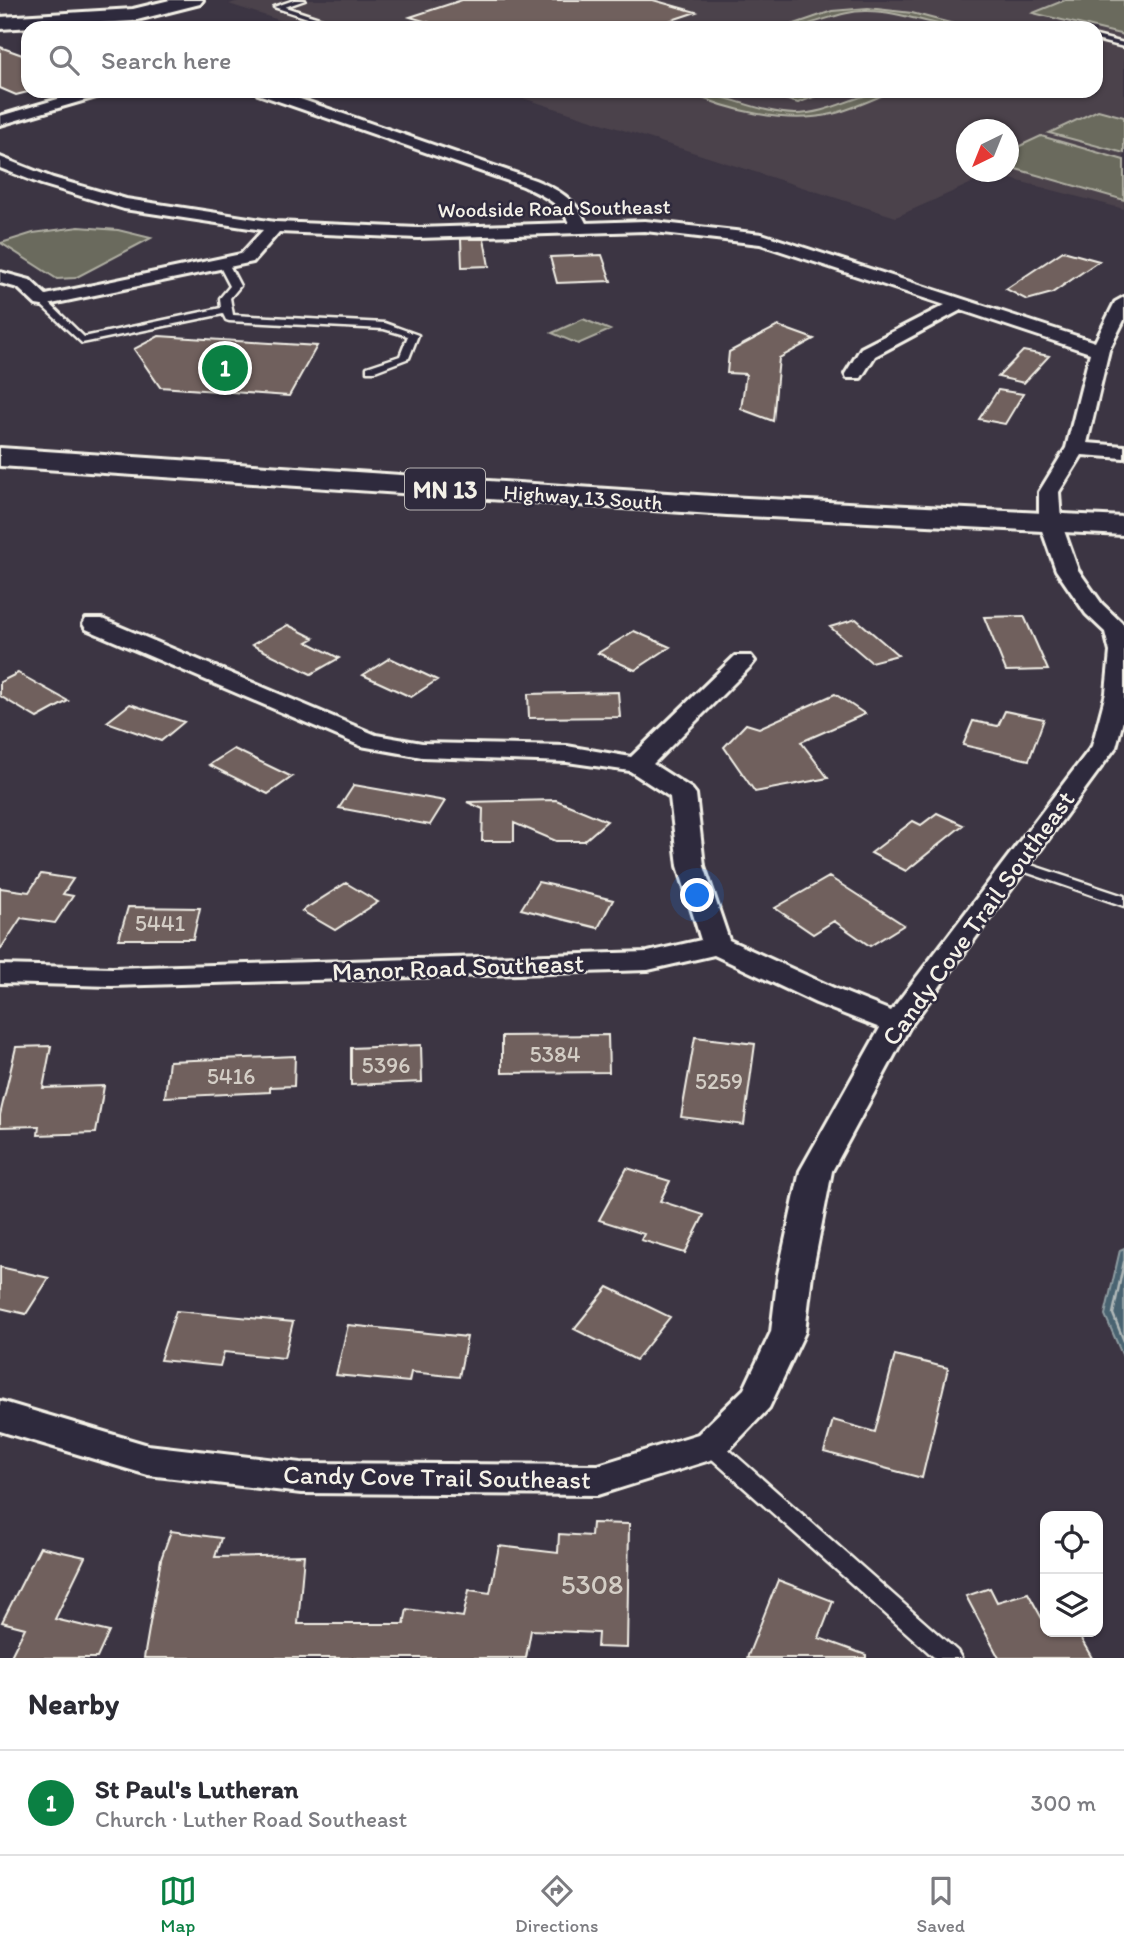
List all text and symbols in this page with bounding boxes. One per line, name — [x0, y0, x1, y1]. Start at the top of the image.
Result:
search box — [21, 21, 1103, 98]
icon: search — [45, 41, 83, 79]
text: Search here — [101, 44, 231, 76]
north arrow — [956, 119, 1019, 182]
street label: Woodside Road Southeast — [437, 193, 671, 223]
pin: 1 — [202, 342, 248, 394]
road number: MN 13 — [405, 468, 485, 510]
street label: Highway 13 South — [503, 479, 664, 515]
street label: Candy Cove Trail Southeast — [875, 784, 1082, 1052]
your location — [680, 878, 714, 912]
house number: 5441 — [135, 909, 186, 937]
street label: Manor Road Southeast — [331, 947, 585, 987]
house number: 5384 — [529, 1040, 581, 1068]
house number: 5396 — [362, 1051, 410, 1079]
house number: 5416 — [207, 1062, 255, 1090]
house number: 5259 — [695, 1067, 743, 1095]
street label: Candy Cove Trail Southeast — [283, 1458, 591, 1496]
map controls — [1040, 1511, 1103, 1637]
button: locate — [1040, 1511, 1103, 1574]
house number: 5308 — [561, 1567, 623, 1601]
button: layers — [1040, 1574, 1103, 1637]
text: Nearby — [28, 1685, 119, 1722]
text: St Paul's Lutheran — [95, 1773, 298, 1805]
text: 1 — [46, 1789, 56, 1817]
text: 300 m — [1031, 1789, 1096, 1817]
text: Church · Luther Road Southeast — [95, 1805, 407, 1833]
tab: Map — [159, 1872, 197, 1937]
tab: Directions — [515, 1872, 599, 1937]
tab: Saved — [917, 1872, 965, 1937]

